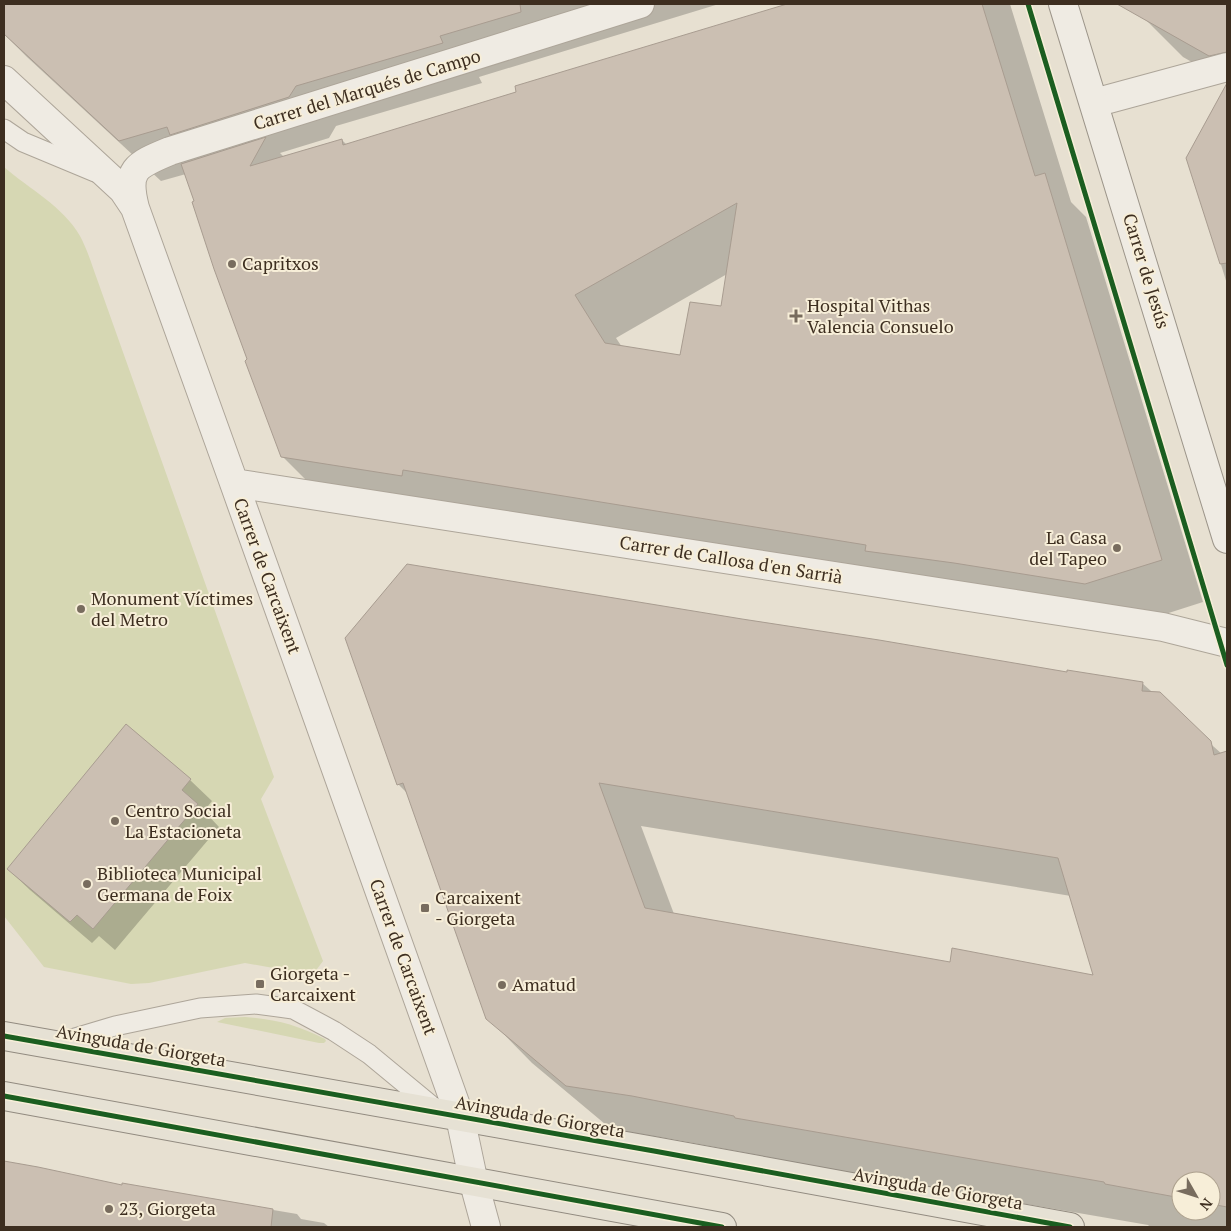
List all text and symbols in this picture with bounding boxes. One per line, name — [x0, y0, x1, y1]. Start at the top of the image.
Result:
street label: Carrer del Marqués de Campo — [250, 43, 483, 135]
street label: Carrer de Jesús — [1118, 210, 1176, 331]
place label: Capritxos — [242, 251, 319, 275]
marker: Capritxos — [226, 258, 238, 270]
place label: Hospital Vithas Valencia Consuelo — [807, 293, 954, 338]
marker: Hospital Vithas Valencia Consuelo — [789, 309, 803, 323]
street label: Carrer de Carcaixent — [229, 494, 307, 657]
place label: La Casa del Tapeo — [1029, 525, 1107, 570]
street label: Carrer de Callosa d'en Sarrià — [618, 530, 844, 588]
marker: La Casa del Tapeo — [1111, 542, 1123, 554]
place label: Monument Víctimes del Metro — [91, 586, 253, 631]
marker: Monument Víctimes del Metro — [75, 603, 87, 615]
place label: Centro Social La Estacioneta — [125, 798, 242, 843]
marker: Centro Social La Estacioneta — [109, 815, 121, 827]
place label: Biblioteca Municipal Germana de Foix — [97, 861, 262, 906]
street label: Carrer de Carcaixent — [365, 875, 443, 1038]
marker: Biblioteca Municipal Germana de Foix — [81, 878, 93, 890]
place label: Carcaixent - Giorgeta — [435, 885, 521, 930]
marker: Carcaixent - Giorgeta — [419, 902, 431, 914]
place label: Giorgeta - Carcaixent — [270, 961, 356, 1006]
place label: Amatud — [512, 972, 576, 996]
marker: Giorgeta - Carcaixent — [254, 978, 266, 990]
marker: Amatud — [496, 979, 508, 991]
street label: Avinguda de Giorgeta — [54, 1018, 228, 1072]
street label: Avinguda de Giorgeta — [453, 1089, 627, 1143]
street label: Avinguda de Giorgeta — [851, 1161, 1025, 1215]
north arrow — [1171, 1171, 1221, 1221]
text: N — [1196, 1194, 1217, 1215]
place label: 23, Giorgeta — [119, 1196, 216, 1220]
marker: 23, Giorgeta — [103, 1203, 115, 1215]

